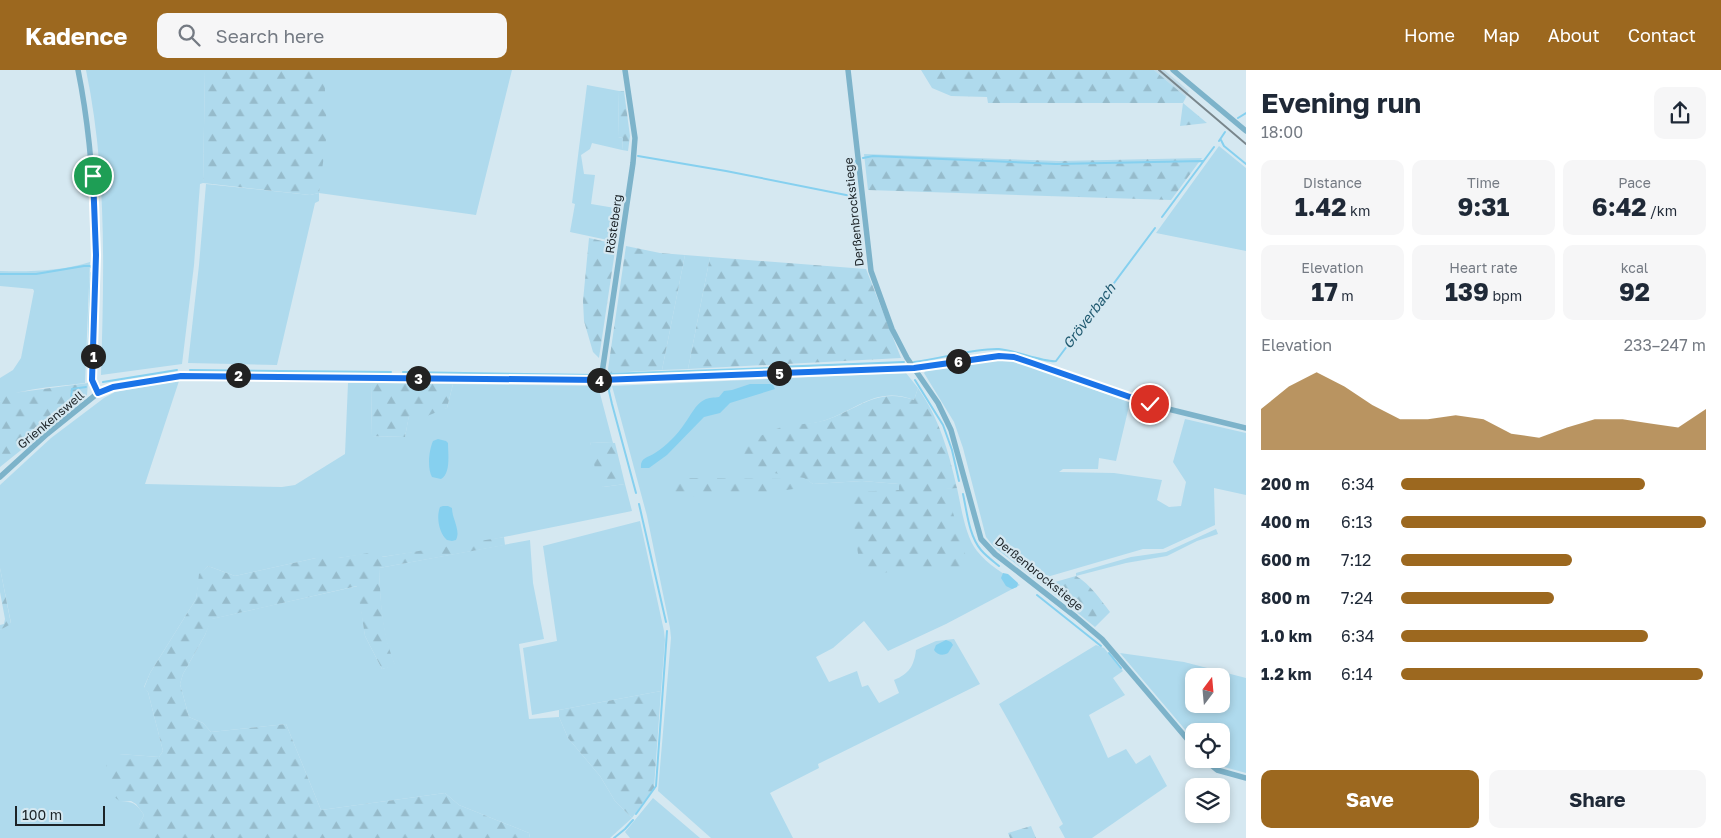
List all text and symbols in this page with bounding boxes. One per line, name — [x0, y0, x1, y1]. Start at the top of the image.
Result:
search box — [157, 13, 507, 58]
text: Kadence — [25, 21, 127, 50]
icon: search — [175, 21, 203, 49]
text: Search here — [215, 24, 324, 47]
text: Home — [1404, 24, 1455, 46]
text: Map — [1483, 24, 1520, 46]
text: About — [1548, 24, 1600, 46]
text: Contact — [1628, 24, 1696, 46]
text: Evening run — [1261, 86, 1421, 119]
button: share — [1654, 87, 1706, 139]
text: 18:00 — [1261, 122, 1303, 142]
pin — [72, 155, 114, 197]
street label: Derßenbrockstiege — [840, 157, 867, 267]
icon: arrive — [79, 162, 107, 190]
text: Distance — [1303, 174, 1362, 191]
text: Time — [1467, 174, 1500, 191]
text: Pace — [1618, 174, 1651, 191]
text: 1.42 — [1295, 191, 1346, 222]
text: 9:31 — [1457, 191, 1510, 222]
text: 6:42 — [1592, 191, 1647, 222]
street label: Rösteberg — [602, 193, 625, 255]
text: km — [1346, 202, 1370, 219]
text: /km — [1647, 202, 1677, 219]
text: Elevation — [1301, 259, 1364, 276]
text: Heart rate — [1449, 259, 1518, 276]
text: kcal — [1621, 259, 1648, 276]
text: 17 — [1311, 276, 1338, 307]
text: 139 — [1445, 276, 1489, 307]
text: 92 — [1619, 276, 1650, 307]
water label: Gröverbach — [1059, 279, 1119, 352]
text: m — [1338, 287, 1354, 304]
text: bpm — [1489, 287, 1522, 304]
text: Elevation — [1261, 335, 1332, 355]
text: 233–247 m — [1624, 335, 1706, 355]
pin: 1 — [80, 344, 106, 368]
text: 1 — [90, 348, 97, 365]
pin: 6 — [946, 348, 970, 374]
text: 6 — [954, 353, 963, 370]
pin: 5 — [766, 360, 792, 386]
pin: 2 — [226, 362, 250, 388]
text: 5 — [775, 365, 784, 382]
pin: 3 — [406, 366, 430, 390]
text: 2 — [234, 367, 243, 384]
pin: 4 — [586, 368, 612, 392]
text: 3 — [414, 370, 423, 387]
text: 4 — [595, 372, 604, 389]
pin — [1129, 383, 1171, 425]
street label: Grienkenswell — [14, 387, 87, 452]
icon: check — [1136, 390, 1164, 418]
text: 200 m — [1261, 474, 1310, 494]
text: 6:34 — [1341, 474, 1375, 494]
text: 400 m — [1261, 512, 1310, 532]
text: 6:13 — [1341, 512, 1373, 532]
street label: Derßenbrockstiege — [992, 533, 1087, 614]
text: 600 m — [1261, 550, 1310, 570]
text: 7:12 — [1341, 550, 1371, 570]
text: 800 m — [1261, 588, 1310, 608]
text: 7:24 — [1341, 588, 1373, 608]
text: 1.0 km — [1261, 626, 1312, 646]
text: 6:34 — [1341, 626, 1375, 646]
text: 1.2 km — [1261, 664, 1311, 684]
text: 6:14 — [1341, 664, 1373, 684]
north arrow — [1185, 668, 1230, 712]
map controls — [1185, 668, 1230, 823]
button: locate — [1185, 723, 1230, 768]
button: Save — [1261, 770, 1479, 828]
button: Share — [1489, 770, 1706, 828]
button: layers — [1185, 778, 1230, 823]
scale bar — [15, 803, 105, 826]
text: 100 m — [22, 806, 62, 823]

